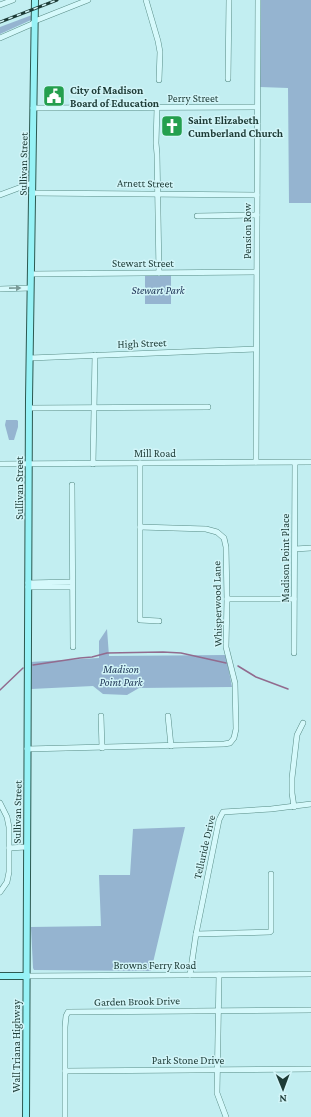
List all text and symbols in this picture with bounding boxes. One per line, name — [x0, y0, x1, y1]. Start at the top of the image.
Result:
public building icon: City of Madison Board of Education — [41, 83, 67, 109]
place label: City of Madison Board of Education — [70, 84, 160, 109]
street label: Perry Street — [168, 92, 219, 105]
church icon: Saint Elizabeth Cumberland Church — [159, 113, 185, 139]
place label: Saint Elizabeth Cumberland Church — [188, 114, 284, 139]
street label: Sullivan Street — [16, 132, 30, 196]
street label: Arnett Street — [117, 177, 173, 189]
street label: Pension Row — [241, 202, 253, 259]
street label: Stewart Street — [112, 257, 174, 269]
park label: Stewart Park — [132, 284, 186, 296]
one-way arrow — [9, 285, 21, 292]
street label: High Street — [117, 336, 167, 351]
street label: Mill Road — [134, 447, 176, 459]
street label: Sullivan Street — [13, 456, 25, 520]
street label: Madison Point Place — [279, 513, 291, 602]
street label: Whisperwood Lane — [210, 561, 225, 647]
park label: Madison Point Park — [100, 663, 144, 688]
street label: Sullivan Street — [10, 780, 24, 844]
street label: Telluride Drive — [191, 814, 217, 880]
street label: Browns Ferry Road — [114, 959, 197, 972]
street label: Garden Brook Drive — [94, 994, 180, 1008]
street label: Wall Triana Highway — [10, 999, 23, 1092]
street label: Park Stone Drive — [152, 1054, 224, 1066]
north arrow — [263, 1069, 303, 1109]
text: N — [279, 1093, 287, 1105]

